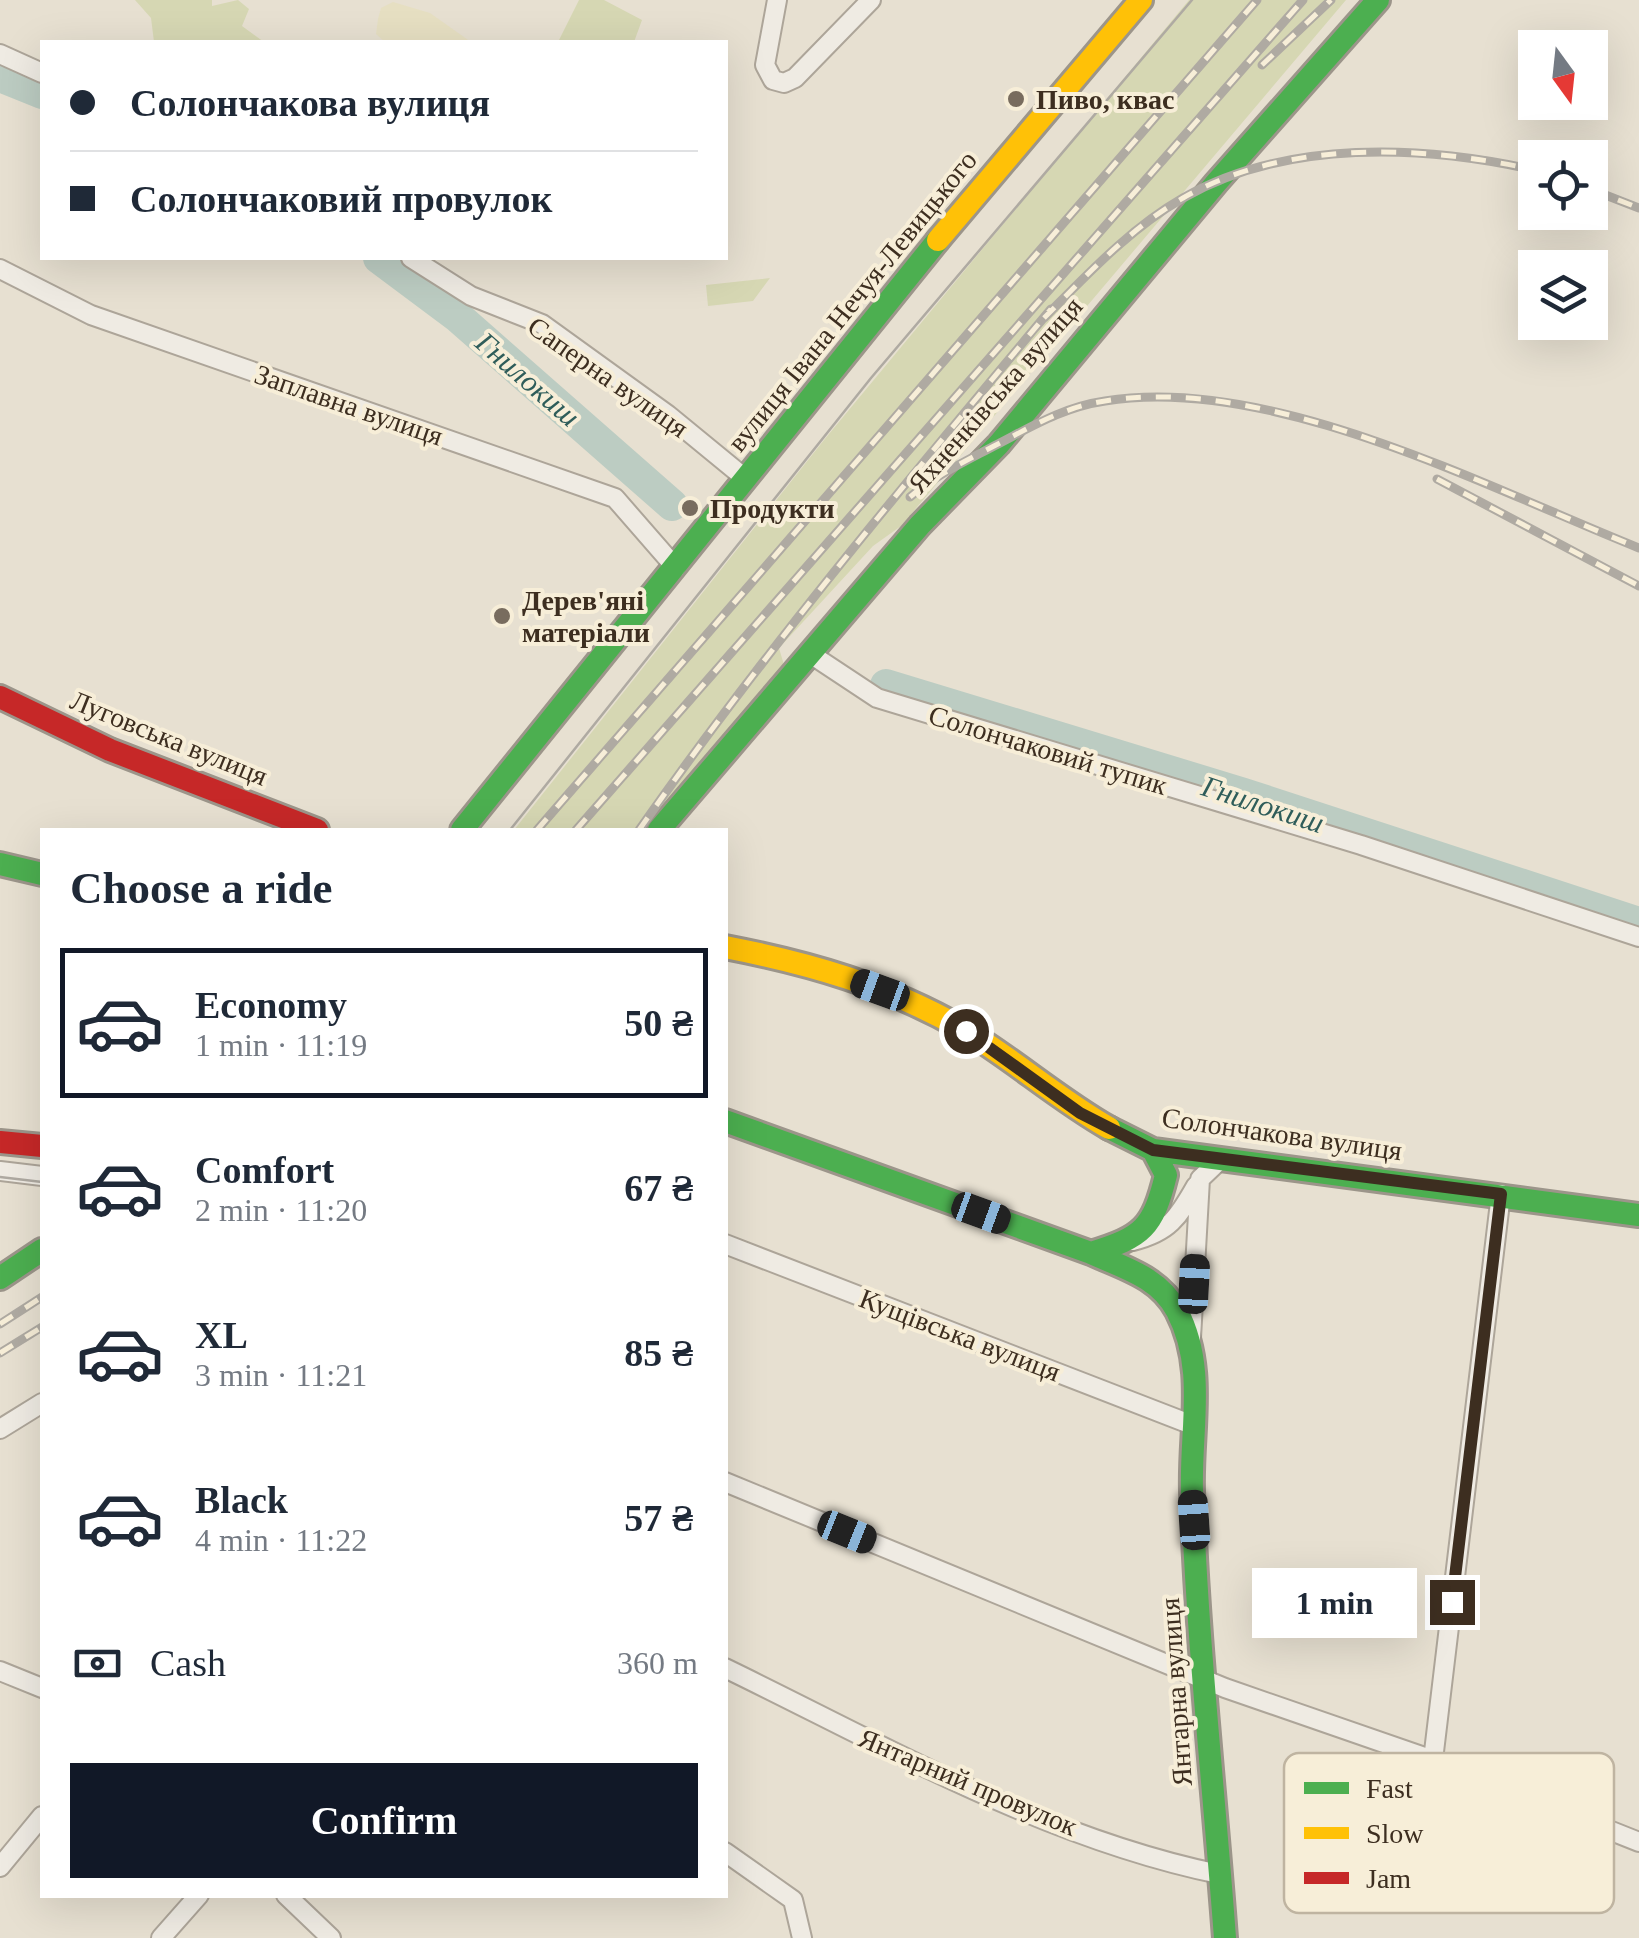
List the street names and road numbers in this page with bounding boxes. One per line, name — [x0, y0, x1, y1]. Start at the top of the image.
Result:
street label: вулиця Івана Нечуя-Левицького — [721, 145, 983, 457]
street label: Яхненківська вулиця — [902, 291, 1089, 499]
street label: Саперна вулиця — [522, 310, 694, 444]
street label: Заплавна вулиця — [251, 358, 447, 452]
street label: Луговська вулиця — [66, 684, 272, 792]
street label: Солончаковий тупик — [925, 699, 1171, 801]
street label: Солончакова вулиця — [1160, 1102, 1404, 1166]
street label: Кущівська вулиця — [855, 1282, 1065, 1388]
street label: Янтарна вулиця — [1154, 1597, 1198, 1787]
street label: Янтарний провулок — [854, 1722, 1082, 1842]

